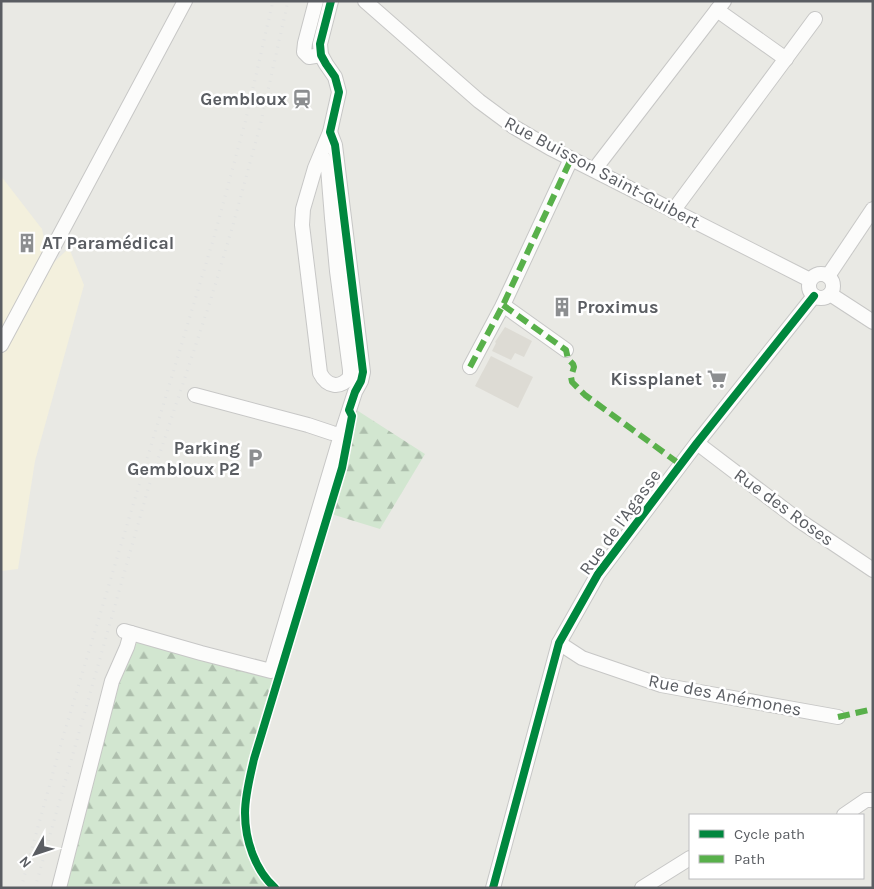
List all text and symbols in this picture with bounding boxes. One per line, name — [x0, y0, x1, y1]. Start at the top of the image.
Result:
place label: Gembloux — [200, 88, 287, 110]
station icon: Gembloux — [291, 88, 313, 110]
street label: Rue Buisson Saint-Guibert — [501, 111, 704, 233]
building icon: AT Paramédical — [16, 232, 38, 254]
place label: AT Paramédical — [42, 232, 174, 254]
building icon: Proximus — [551, 296, 573, 318]
place label: Proximus — [577, 296, 658, 318]
place label: Kissplanet — [610, 368, 702, 390]
supermarket icon: Kissplanet — [706, 368, 728, 390]
place label: Parking Gembloux P2 — [127, 437, 241, 480]
parking icon: Parking Gembloux P2 — [244, 447, 266, 469]
street label: Rue des Roses — [730, 463, 838, 551]
street label: Rue de l'Agasse — [574, 465, 666, 579]
street label: Rue des Anémones — [646, 669, 804, 721]
legend — [689, 814, 864, 879]
text: Cycle path — [734, 825, 805, 843]
north arrow — [10, 829, 60, 879]
text: Path — [734, 850, 765, 868]
text: N — [16, 853, 35, 871]

